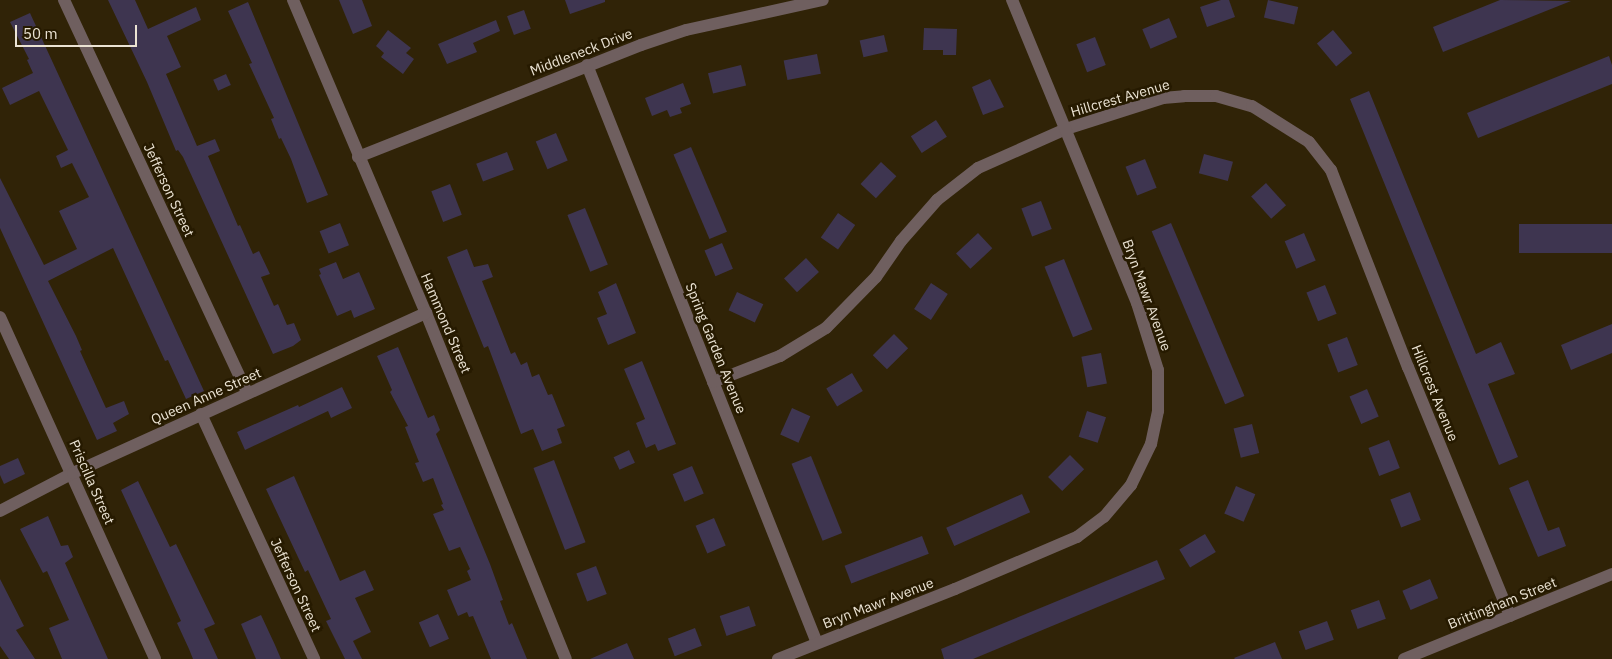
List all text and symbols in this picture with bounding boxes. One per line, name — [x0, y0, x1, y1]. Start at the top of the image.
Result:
scale bar — [18, 15, 140, 47]
text: 50 m — [23, 24, 58, 43]
street label: Middleneck Drive — [527, 25, 635, 79]
street label: Hillcrest Avenue — [1068, 76, 1172, 120]
street label: Jefferson Street — [140, 141, 198, 239]
street label: Bryn Mawr Avenue — [1119, 237, 1175, 353]
street label: Hammond Street — [417, 270, 475, 376]
street label: Spring Garden Avenue — [682, 280, 750, 416]
street label: Hillcrest Avenue — [1408, 342, 1462, 444]
street label: Queen Anne Street — [148, 364, 264, 428]
street label: Priscilla Street — [66, 437, 118, 527]
street label: Jefferson Street — [267, 536, 325, 634]
street label: Bryn Mawr Avenue — [820, 574, 936, 632]
street label: Brittingham Street — [1445, 574, 1559, 632]

